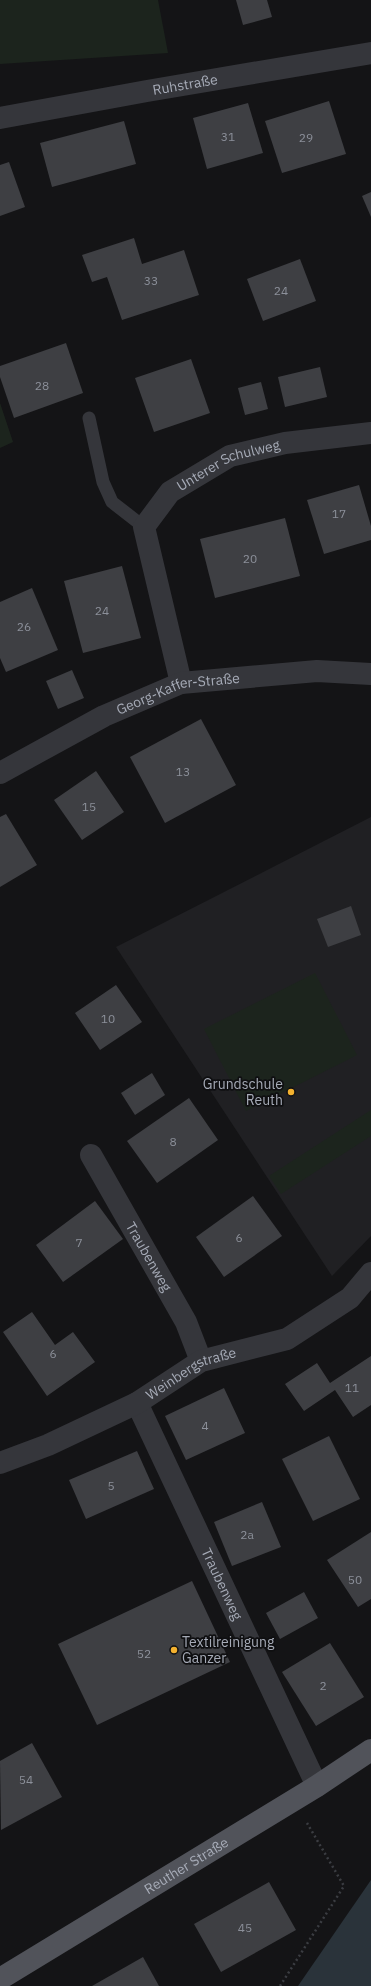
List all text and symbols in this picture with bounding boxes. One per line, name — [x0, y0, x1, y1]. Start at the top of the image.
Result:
street label: Ruhstraße — [151, 70, 219, 99]
house number: 31 — [221, 129, 235, 144]
house number: 29 — [299, 130, 313, 145]
house number: 33 — [144, 273, 158, 288]
house number: 24 — [274, 283, 288, 298]
house number: 28 — [35, 378, 49, 393]
street label: Unterer Schulweg — [173, 435, 282, 495]
house number: 17 — [332, 506, 346, 521]
house number: 20 — [243, 551, 257, 566]
house number: 24 — [95, 603, 109, 618]
house number: 26 — [17, 619, 31, 634]
street label: Georg-Kaffer-Straße — [113, 669, 241, 719]
house number: 13 — [176, 764, 190, 779]
house number: 15 — [82, 799, 96, 814]
house number: 10 — [101, 1011, 115, 1026]
place label: Grundschule Reuth — [203, 1075, 283, 1109]
marker: Grundschule Reuth — [286, 1087, 296, 1097]
house number: 8 — [169, 1134, 177, 1149]
street label: Traubenweg — [122, 1219, 176, 1295]
house number: 6 — [235, 1230, 243, 1245]
house number: 7 — [75, 1235, 83, 1250]
street label: Weinbergstraße — [142, 1343, 238, 1404]
house number: 6 — [49, 1346, 57, 1361]
house number: 11 — [345, 1380, 359, 1395]
house number: 4 — [201, 1418, 209, 1433]
house number: 5 — [107, 1478, 115, 1493]
house number: 2a — [240, 1527, 254, 1542]
street label: Traubenweg — [197, 1545, 247, 1623]
house number: 50 — [348, 1572, 362, 1587]
place label: Textilreinigung Ganzer — [182, 1633, 275, 1667]
marker: Textilreinigung Ganzer — [169, 1645, 179, 1655]
house number: 52 — [137, 1646, 151, 1661]
house number: 2 — [319, 1678, 327, 1693]
house number: 54 — [19, 1772, 33, 1787]
street label: Reuther Straße — [141, 1833, 232, 1898]
house number: 45 — [238, 1920, 252, 1935]

